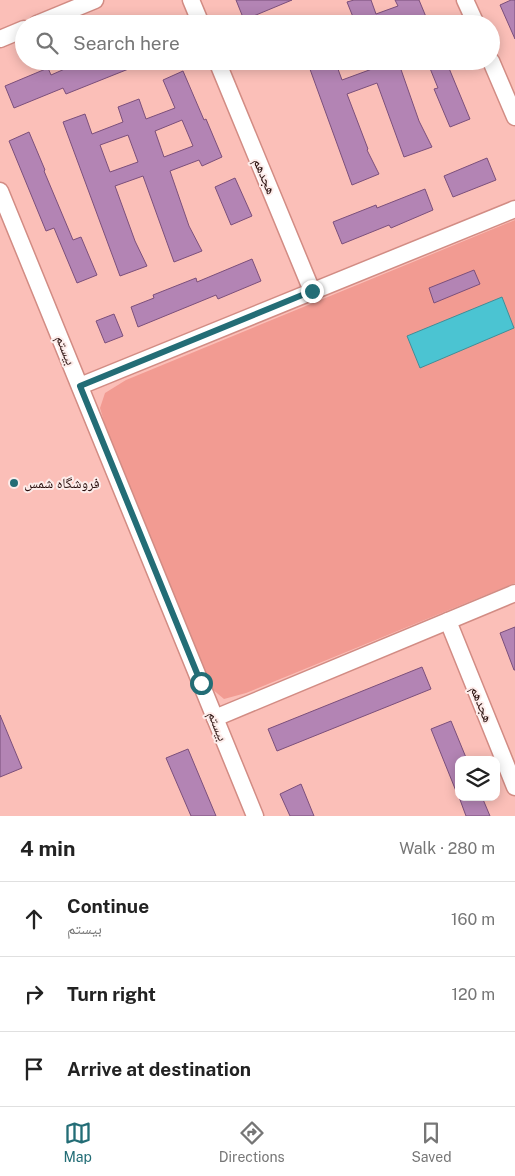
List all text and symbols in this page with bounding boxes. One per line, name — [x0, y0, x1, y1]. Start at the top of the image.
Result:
search box — [15, 15, 500, 70]
icon: search — [33, 29, 61, 57]
text: Search here — [73, 32, 180, 54]
street label: هجدهم — [248, 156, 280, 197]
route end — [301, 280, 324, 303]
street label: بیستم — [51, 333, 79, 368]
place label: فروشگاه شمس — [24, 475, 100, 492]
marker: فروشگاه شمس — [8, 477, 20, 489]
route start — [190, 672, 213, 695]
street label: هجدهم — [466, 684, 496, 725]
street label: بیستم — [203, 709, 231, 744]
map controls — [455, 756, 500, 801]
button: layers — [455, 756, 500, 801]
text: 4 min — [20, 836, 75, 861]
text: Walk · 280 m — [399, 839, 495, 858]
text: Continue — [67, 895, 149, 917]
icon: ahead — [20, 905, 48, 933]
text: 160 m — [451, 910, 495, 929]
text: بیستم — [67, 919, 102, 938]
icon: right — [20, 980, 48, 1008]
text: Turn right — [67, 983, 156, 1005]
text: 120 m — [451, 985, 495, 1004]
icon: arrive — [20, 1055, 48, 1083]
text: Arrive at destination — [67, 1058, 251, 1080]
tab: Map — [63, 1119, 92, 1165]
tab: Directions — [219, 1119, 285, 1165]
tab: Saved — [411, 1119, 452, 1165]

